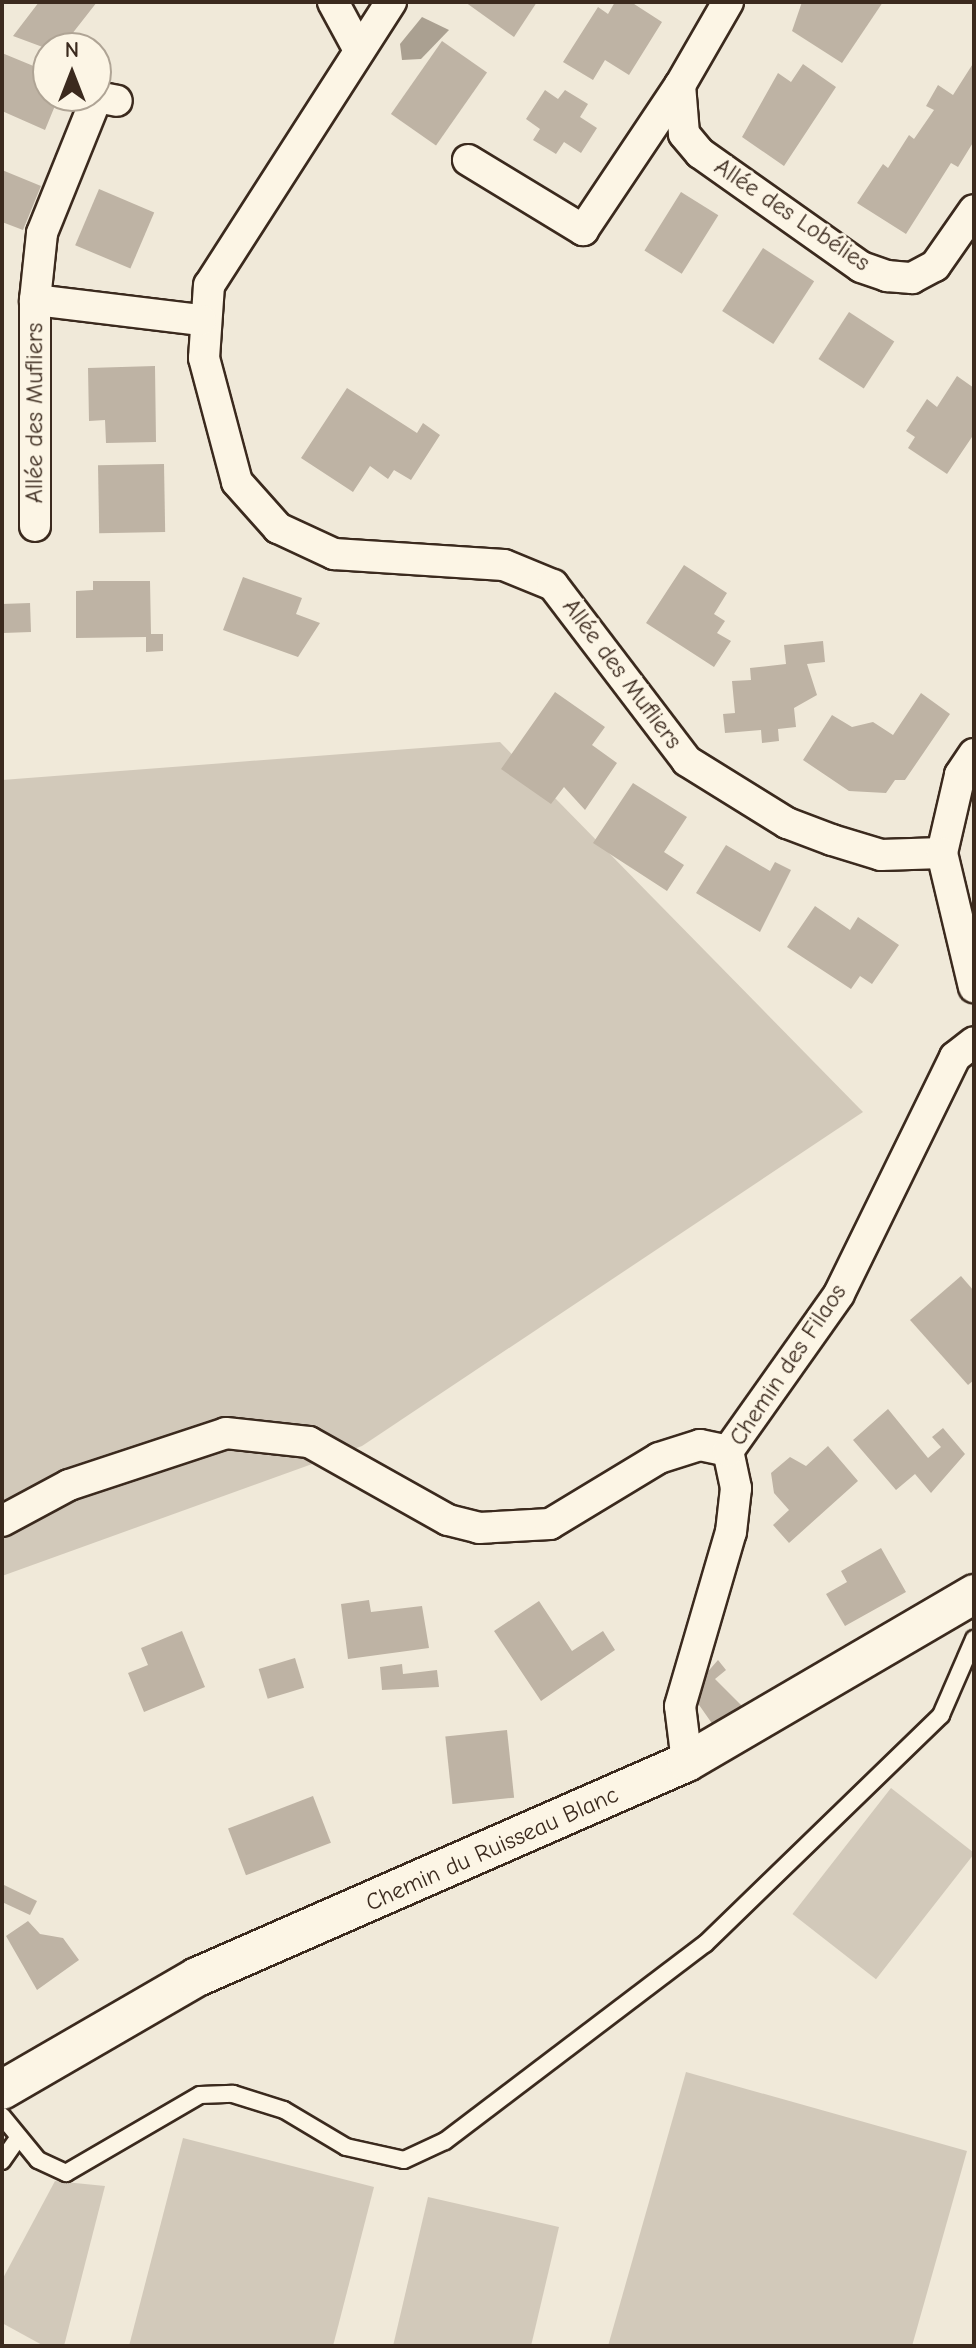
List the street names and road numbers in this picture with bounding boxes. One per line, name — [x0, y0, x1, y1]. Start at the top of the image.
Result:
street label: Allée des Lobélies — [709, 152, 875, 278]
street label: Allée des Mufliers — [21, 323, 49, 503]
street label: Allée des Mufliers — [556, 593, 688, 755]
street label: Chemin des Filaos — [723, 1279, 853, 1451]
street label: Chemin du Ruisseau Blanc — [361, 1780, 623, 1918]

